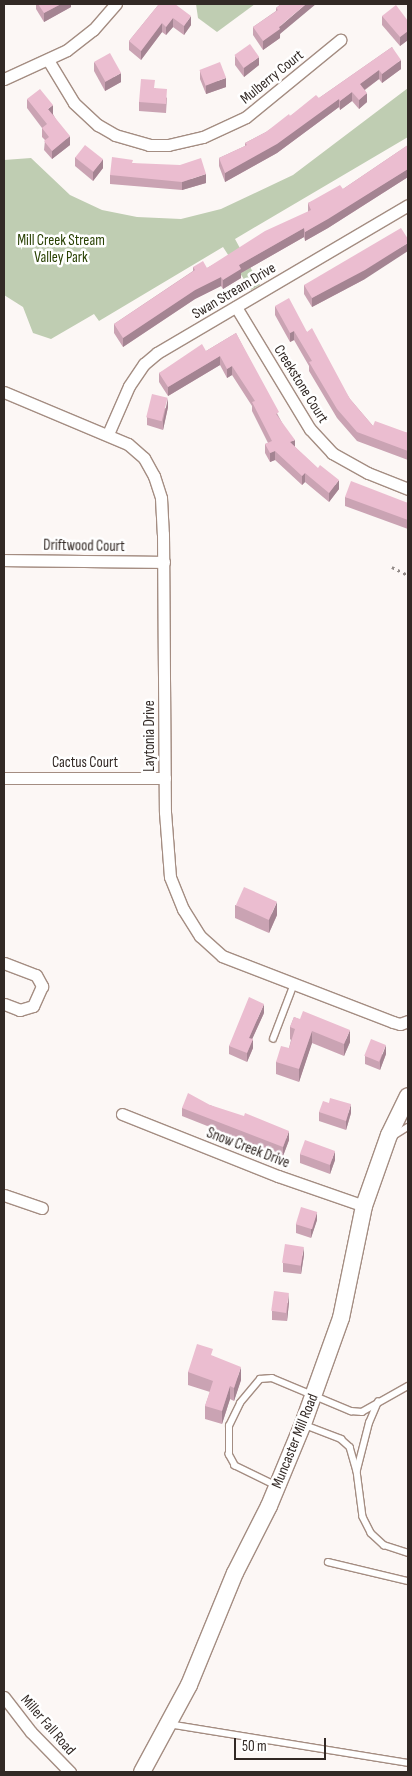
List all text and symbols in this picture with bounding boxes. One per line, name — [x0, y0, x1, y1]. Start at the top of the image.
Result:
street label: Mulberry Court — [237, 46, 307, 108]
park label: Mill Creek Stream Valley Park — [17, 231, 105, 266]
street label: Swan Stream Drive — [189, 259, 279, 323]
street label: Creekstone Court — [270, 342, 332, 426]
street label: Driftwood Court — [43, 536, 125, 556]
street label: Laytonia Drive — [141, 700, 159, 772]
street label: Cactus Court — [52, 754, 118, 772]
street label: Snow Creek Drive — [204, 1124, 292, 1172]
street label: Muncaster Mill Road — [268, 1391, 322, 1491]
street label: Miller Fall Road — [17, 1691, 79, 1759]
scale bar — [237, 1728, 330, 1760]
text: 50 m — [242, 1737, 267, 1756]

